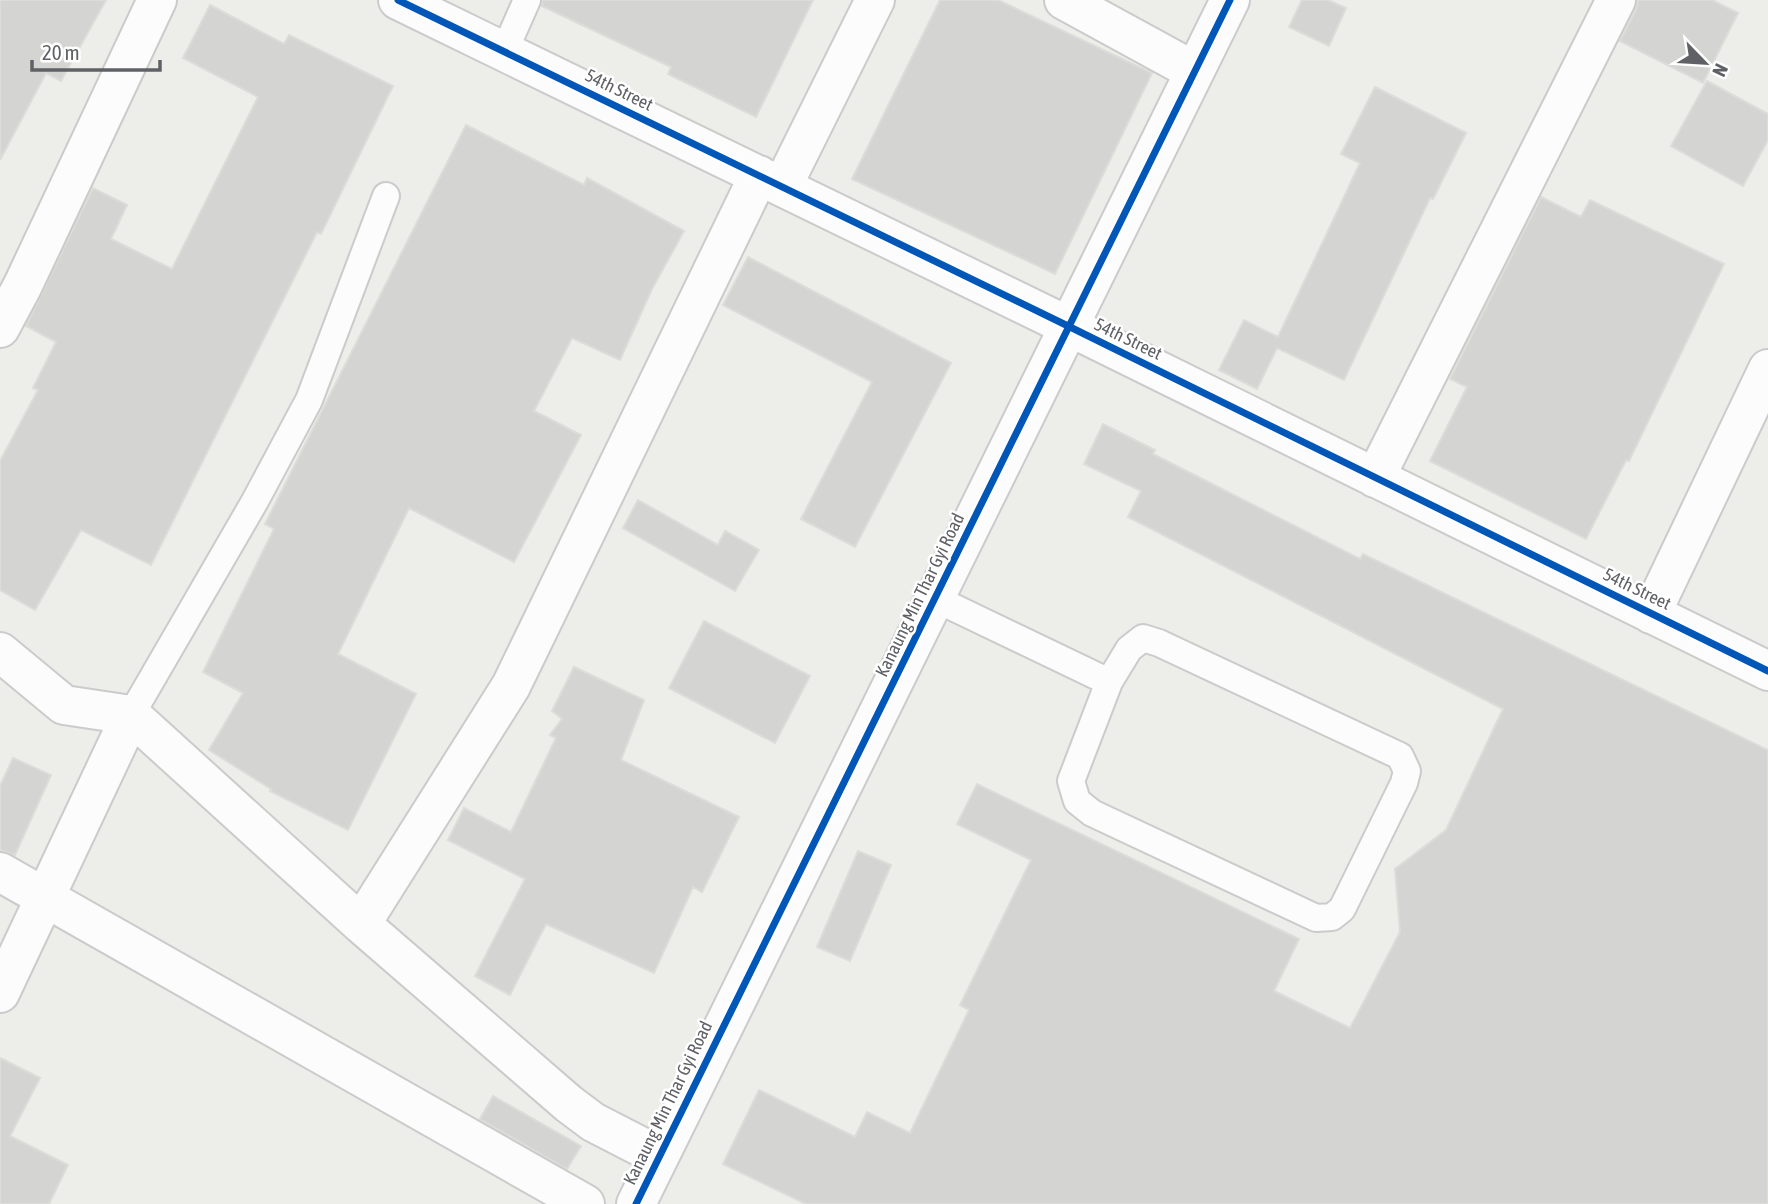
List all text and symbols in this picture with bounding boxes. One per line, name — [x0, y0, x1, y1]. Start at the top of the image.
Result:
scale bar — [32, 28, 159, 72]
north arrow — [1670, 28, 1740, 98]
text: 20 m — [42, 40, 80, 64]
text: N — [1708, 60, 1733, 80]
street label: 54th Street — [582, 64, 657, 115]
street label: 54th Street — [1091, 313, 1166, 364]
street label: Kanaung Min Thar Gyi Road — [871, 510, 968, 680]
street label: 54th Street — [1600, 563, 1675, 614]
street label: Kanaung Min Thar Gyi Road — [619, 1018, 716, 1188]

